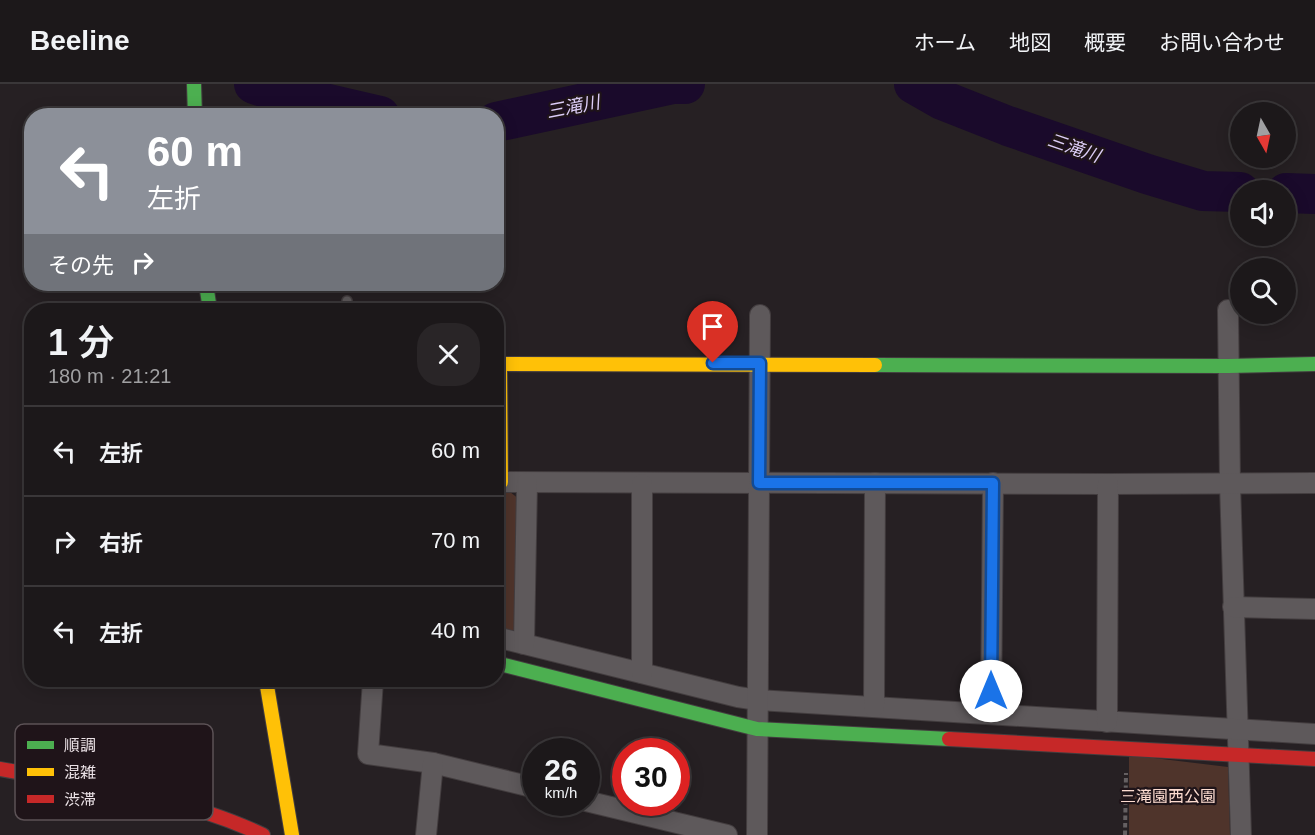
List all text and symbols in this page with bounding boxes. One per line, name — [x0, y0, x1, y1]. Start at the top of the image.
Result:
text: Beeline — [30, 25, 130, 56]
text: ホーム — [914, 31, 976, 54]
text: 地図 — [1009, 31, 1051, 54]
text: 概要 — [1084, 31, 1126, 54]
text: お問い合わせ — [1159, 31, 1285, 54]
water label: 三滝川 — [545, 92, 603, 122]
north arrow — [1230, 102, 1296, 168]
map controls — [1230, 102, 1296, 324]
text: 60 m — [147, 128, 243, 175]
water label: 三滝川 — [1045, 130, 1105, 167]
icon: left — [48, 132, 126, 210]
button: sound — [1230, 180, 1296, 246]
text: 左折 — [147, 184, 201, 214]
icon: right — [126, 246, 159, 279]
text: その先 — [48, 253, 114, 278]
button: search — [1230, 258, 1296, 324]
pin — [687, 301, 738, 363]
icon: arrive — [696, 310, 729, 343]
text: 1 分 — [48, 322, 114, 363]
button: close — [417, 323, 480, 386]
text: 180 m · 21:21 — [48, 365, 171, 387]
icon: left — [48, 435, 81, 468]
text: 60 m — [431, 438, 480, 463]
text: 左折 — [99, 441, 143, 466]
icon: right — [48, 525, 81, 558]
text: 70 m — [431, 528, 480, 553]
text: 右折 — [99, 531, 143, 556]
icon: left — [48, 615, 81, 648]
text: 40 m — [431, 618, 480, 643]
text: 左折 — [99, 621, 143, 646]
position arrow — [959, 659, 1023, 723]
legend — [15, 724, 213, 820]
text: 順調 — [64, 737, 96, 754]
speed limit sign: 30 — [612, 738, 690, 816]
text: 26 — [544, 753, 578, 786]
text: 混雑 — [64, 764, 96, 781]
text: km/h — [545, 784, 577, 801]
park label: 三滝園西公園 — [1120, 788, 1216, 805]
text: 渋滞 — [64, 791, 96, 808]

